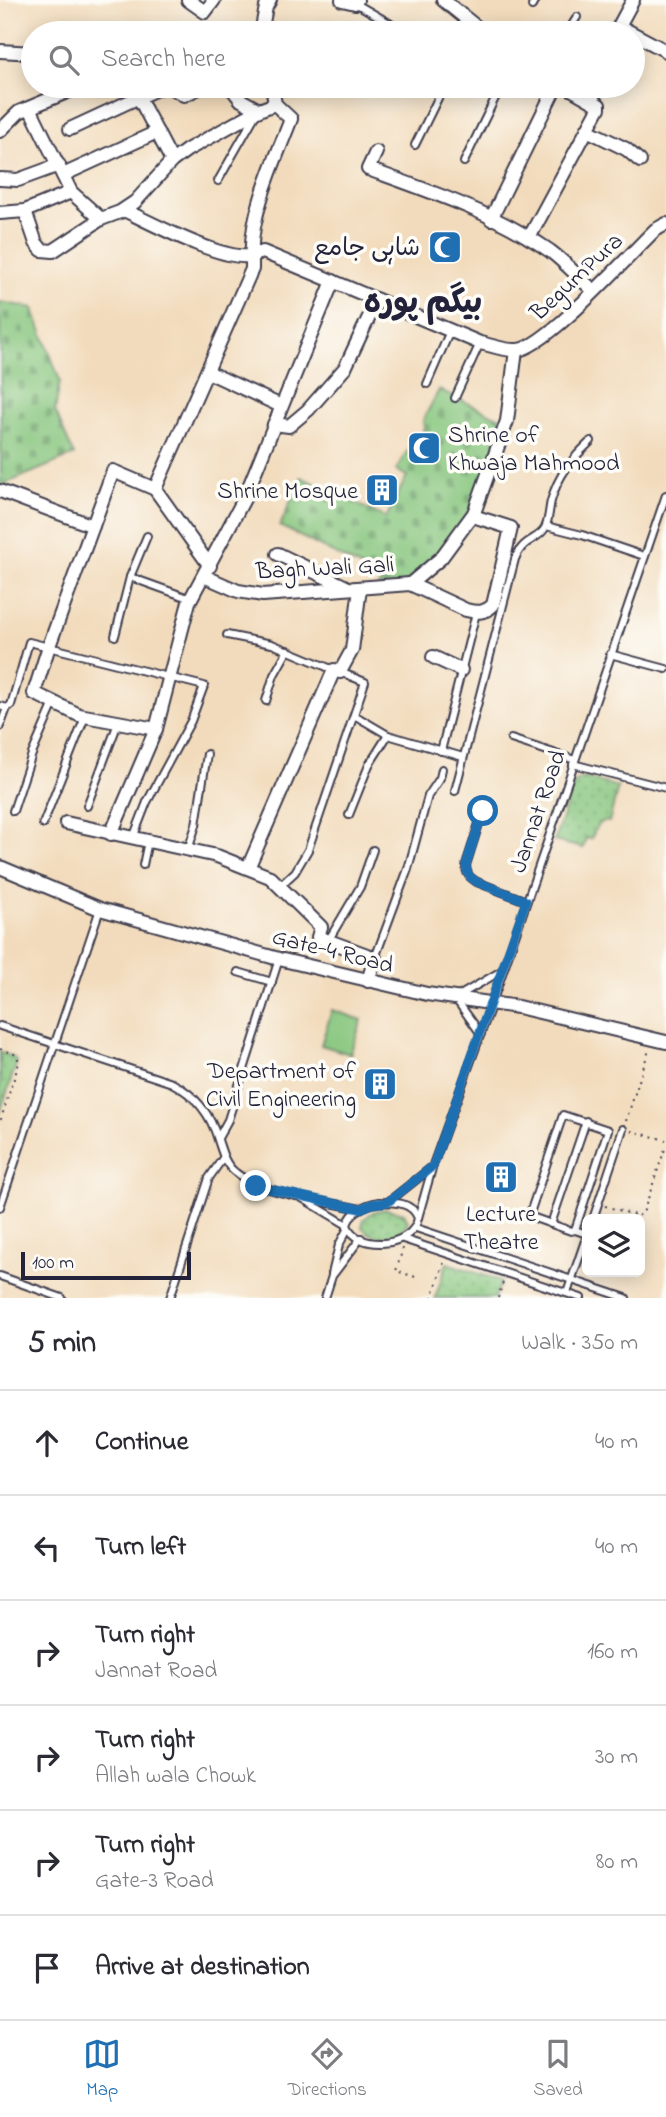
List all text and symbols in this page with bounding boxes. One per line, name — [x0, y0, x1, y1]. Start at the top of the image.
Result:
search box — [21, 21, 645, 98]
icon: search — [45, 41, 83, 79]
text: Search here — [101, 41, 226, 79]
street label: BegumPura — [522, 225, 632, 331]
mosque icon: شاہی جامع — [426, 228, 464, 266]
place label: شاہی جامع — [314, 232, 420, 267]
district label: بیگم پورہ — [364, 281, 482, 328]
place label: Shrine of Khwaja Mahmood — [448, 419, 620, 482]
mosque icon: Shrine of Khwaja Mahmood — [405, 429, 443, 467]
building icon: Shrine Mosque — [363, 471, 401, 509]
place label: Shrine Mosque — [217, 475, 358, 510]
street label: Bagh Wali Gali — [254, 548, 395, 591]
street label: Jannat Road — [502, 745, 577, 878]
route start — [467, 795, 498, 826]
street label: Gate-4 Road — [268, 920, 397, 985]
place label: Department of Civil Engineering — [206, 1055, 357, 1118]
building icon: Department of Civil Engineering — [361, 1065, 399, 1103]
building icon: Lecture Theatre — [482, 1158, 520, 1196]
route end — [240, 1170, 271, 1201]
place label: Lecture Theatre — [463, 1198, 539, 1261]
map controls — [582, 1214, 645, 1277]
button: layers — [582, 1214, 645, 1277]
scale bar — [21, 1249, 191, 1281]
text: 100 m — [32, 1250, 74, 1277]
text: 5 min — [28, 1322, 96, 1366]
text: Walk · 350 m — [521, 1327, 638, 1360]
icon: ahead — [28, 1424, 66, 1462]
text: Continue — [95, 1424, 188, 1462]
text: 40 m — [595, 1426, 638, 1459]
icon: left — [28, 1529, 66, 1567]
text: Turn left — [95, 1529, 186, 1567]
text: 40 m — [595, 1531, 638, 1564]
text: Turn right — [95, 1617, 195, 1655]
icon: right — [28, 1634, 66, 1672]
text: 160 m — [587, 1636, 638, 1669]
text: Jannat Road — [95, 1655, 217, 1688]
text: Turn right — [95, 1722, 195, 1760]
icon: right — [28, 1739, 66, 1777]
text: 30 m — [595, 1741, 638, 1774]
text: Allah wala Chowk — [95, 1760, 256, 1793]
text: Turn right — [95, 1827, 195, 1865]
icon: right — [28, 1844, 66, 1882]
text: 80 m — [596, 1846, 638, 1879]
text: Gate-3 Road — [95, 1865, 214, 1898]
icon: arrive — [28, 1949, 66, 1987]
text: Arrive at destination — [95, 1949, 310, 1987]
tab: Map — [83, 2035, 121, 2104]
tab: Directions — [288, 2035, 367, 2104]
tab: Saved — [533, 2035, 583, 2104]

